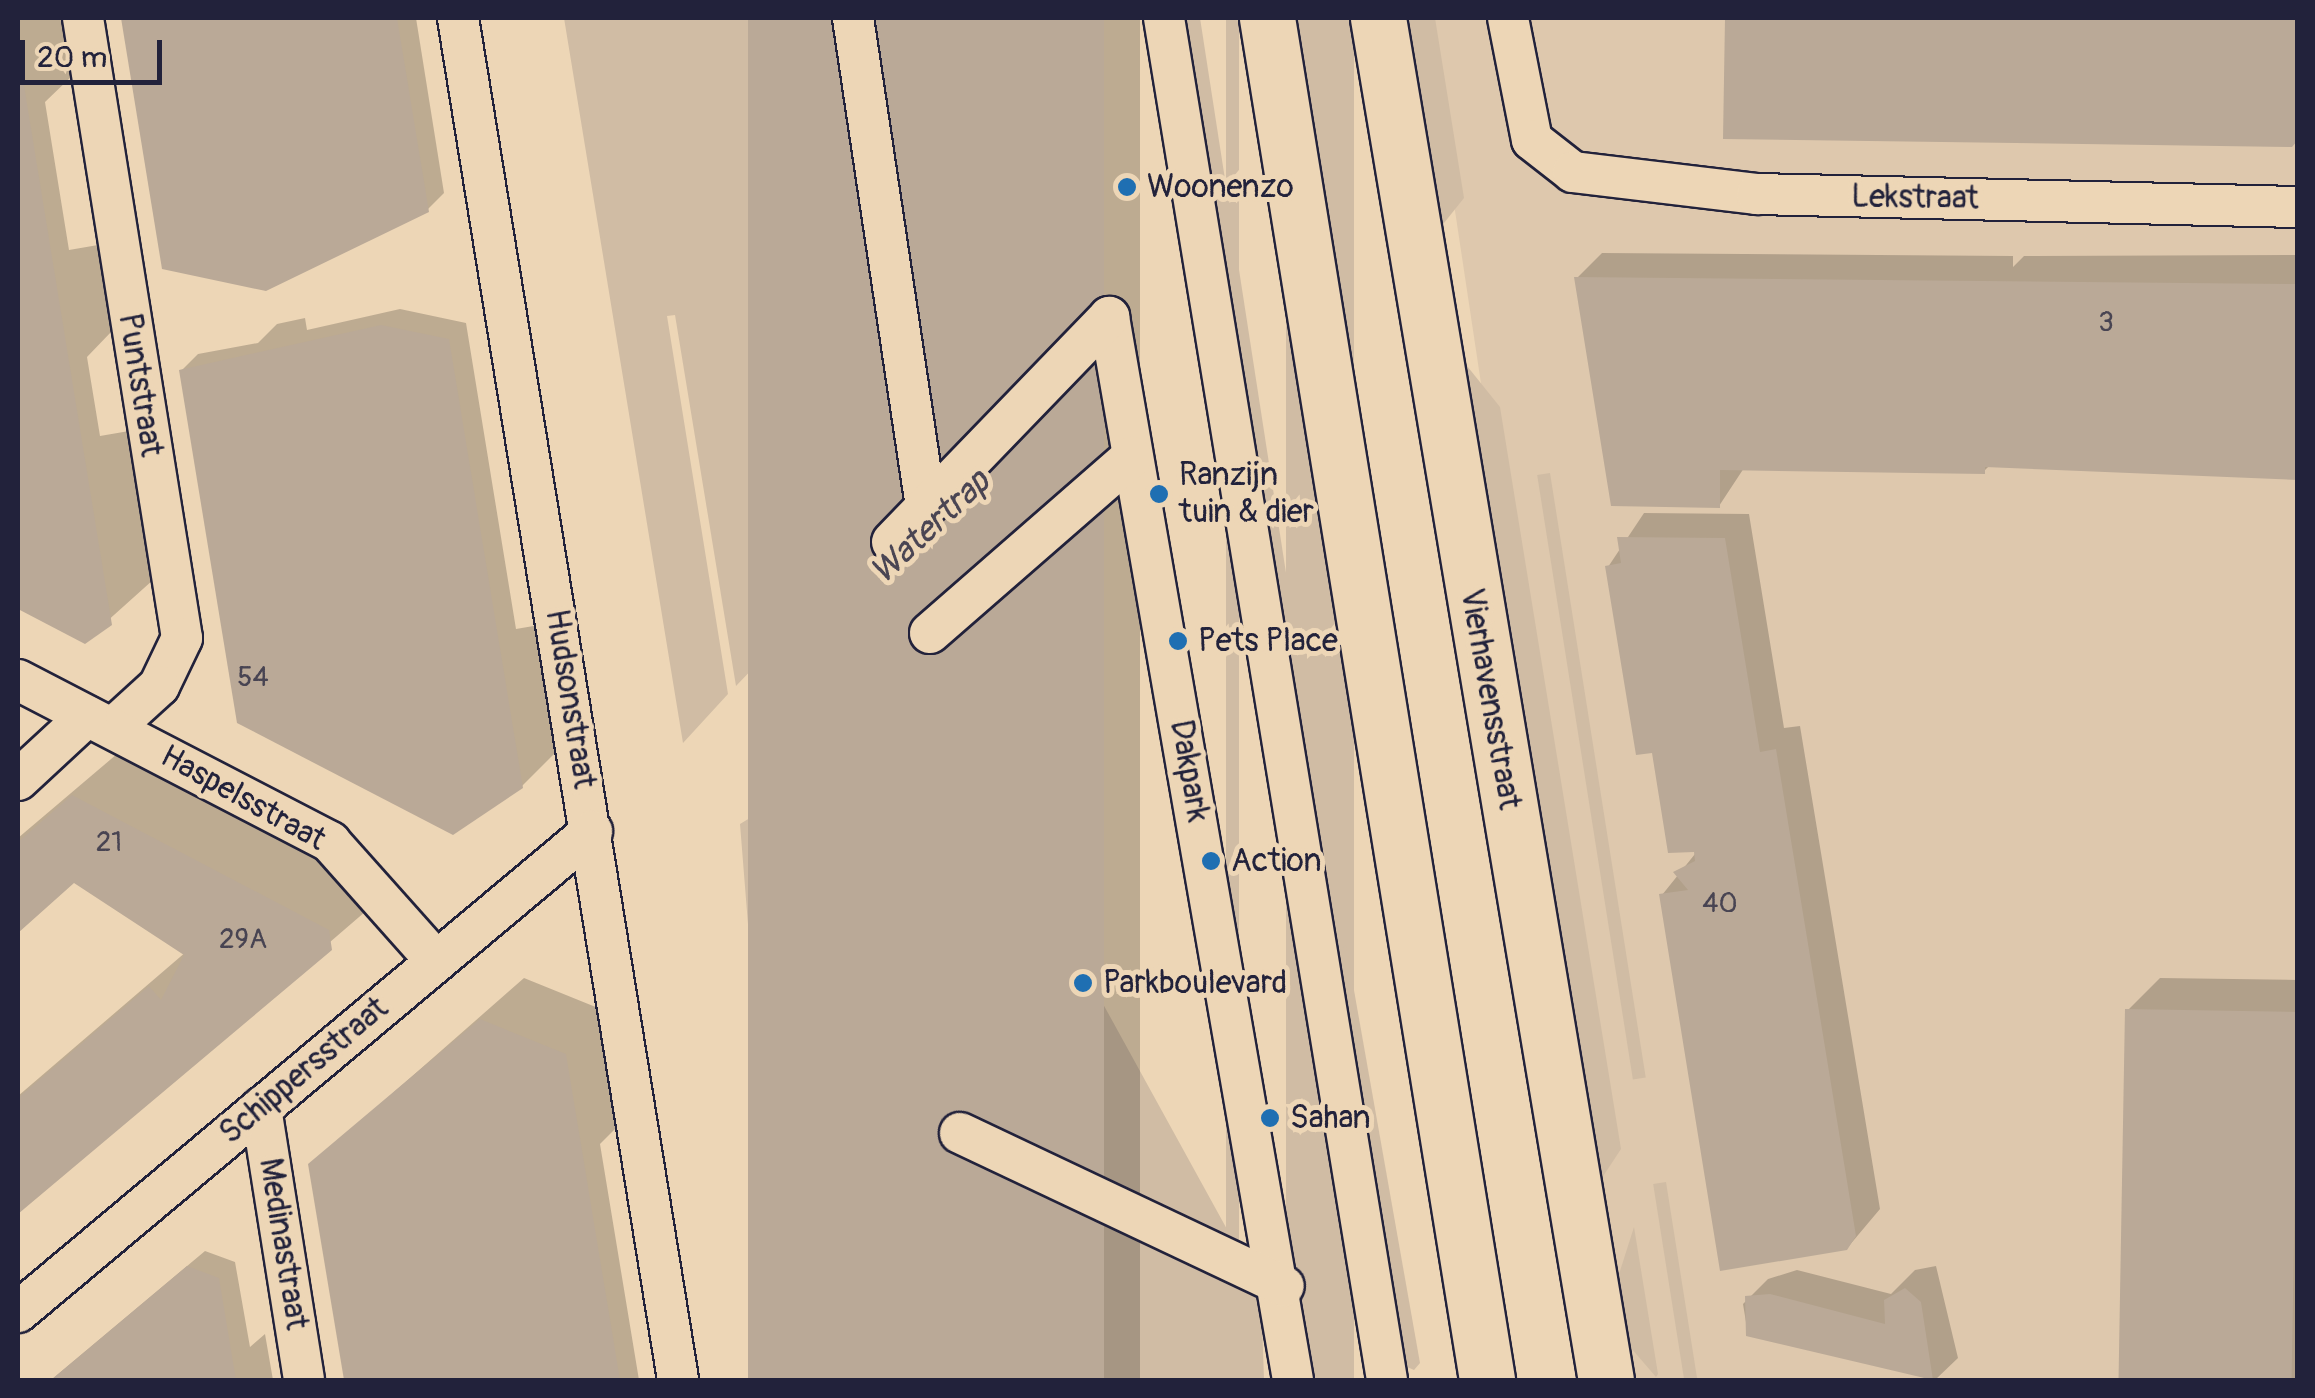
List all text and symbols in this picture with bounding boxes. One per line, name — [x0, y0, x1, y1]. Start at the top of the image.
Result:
scale bar — [25, 20, 168, 82]
text: 20 m — [37, 39, 107, 76]
place label: Woonenzo — [1147, 168, 1294, 206]
marker: Woonenzo — [1116, 176, 1138, 198]
street label: Lekstraat — [1851, 178, 1979, 218]
house number: 3 — [2098, 306, 2114, 340]
street label: Puntstraat — [110, 311, 170, 459]
place label: Ranzijn tuin & dier — [1179, 457, 1314, 532]
water label: Watertrap — [861, 461, 999, 593]
marker: Ranzijn tuin & dier — [1148, 483, 1170, 505]
street label: Vierhavensstraat — [1452, 586, 1528, 812]
street label: Hudsonstraat — [537, 607, 603, 791]
place label: Pets Place — [1198, 622, 1338, 660]
marker: Pets Place — [1167, 630, 1189, 652]
house number: 54 — [237, 661, 269, 695]
street label: Dakpark — [1161, 717, 1217, 825]
street label: Haspelsstraat — [154, 737, 332, 859]
house number: 21 — [96, 826, 122, 860]
place label: Action — [1231, 842, 1322, 880]
marker: Action — [1200, 850, 1222, 872]
house number: 40 — [1702, 887, 1738, 921]
house number: 29A — [219, 923, 267, 957]
place label: Parkboulevard — [1103, 964, 1287, 1002]
marker: Parkboulevard — [1072, 972, 1094, 994]
street label: Schippersstraat — [212, 989, 396, 1153]
place label: Sahan — [1290, 1099, 1371, 1137]
marker: Sahan — [1259, 1107, 1281, 1129]
street label: Medinastraat — [250, 1155, 316, 1333]

